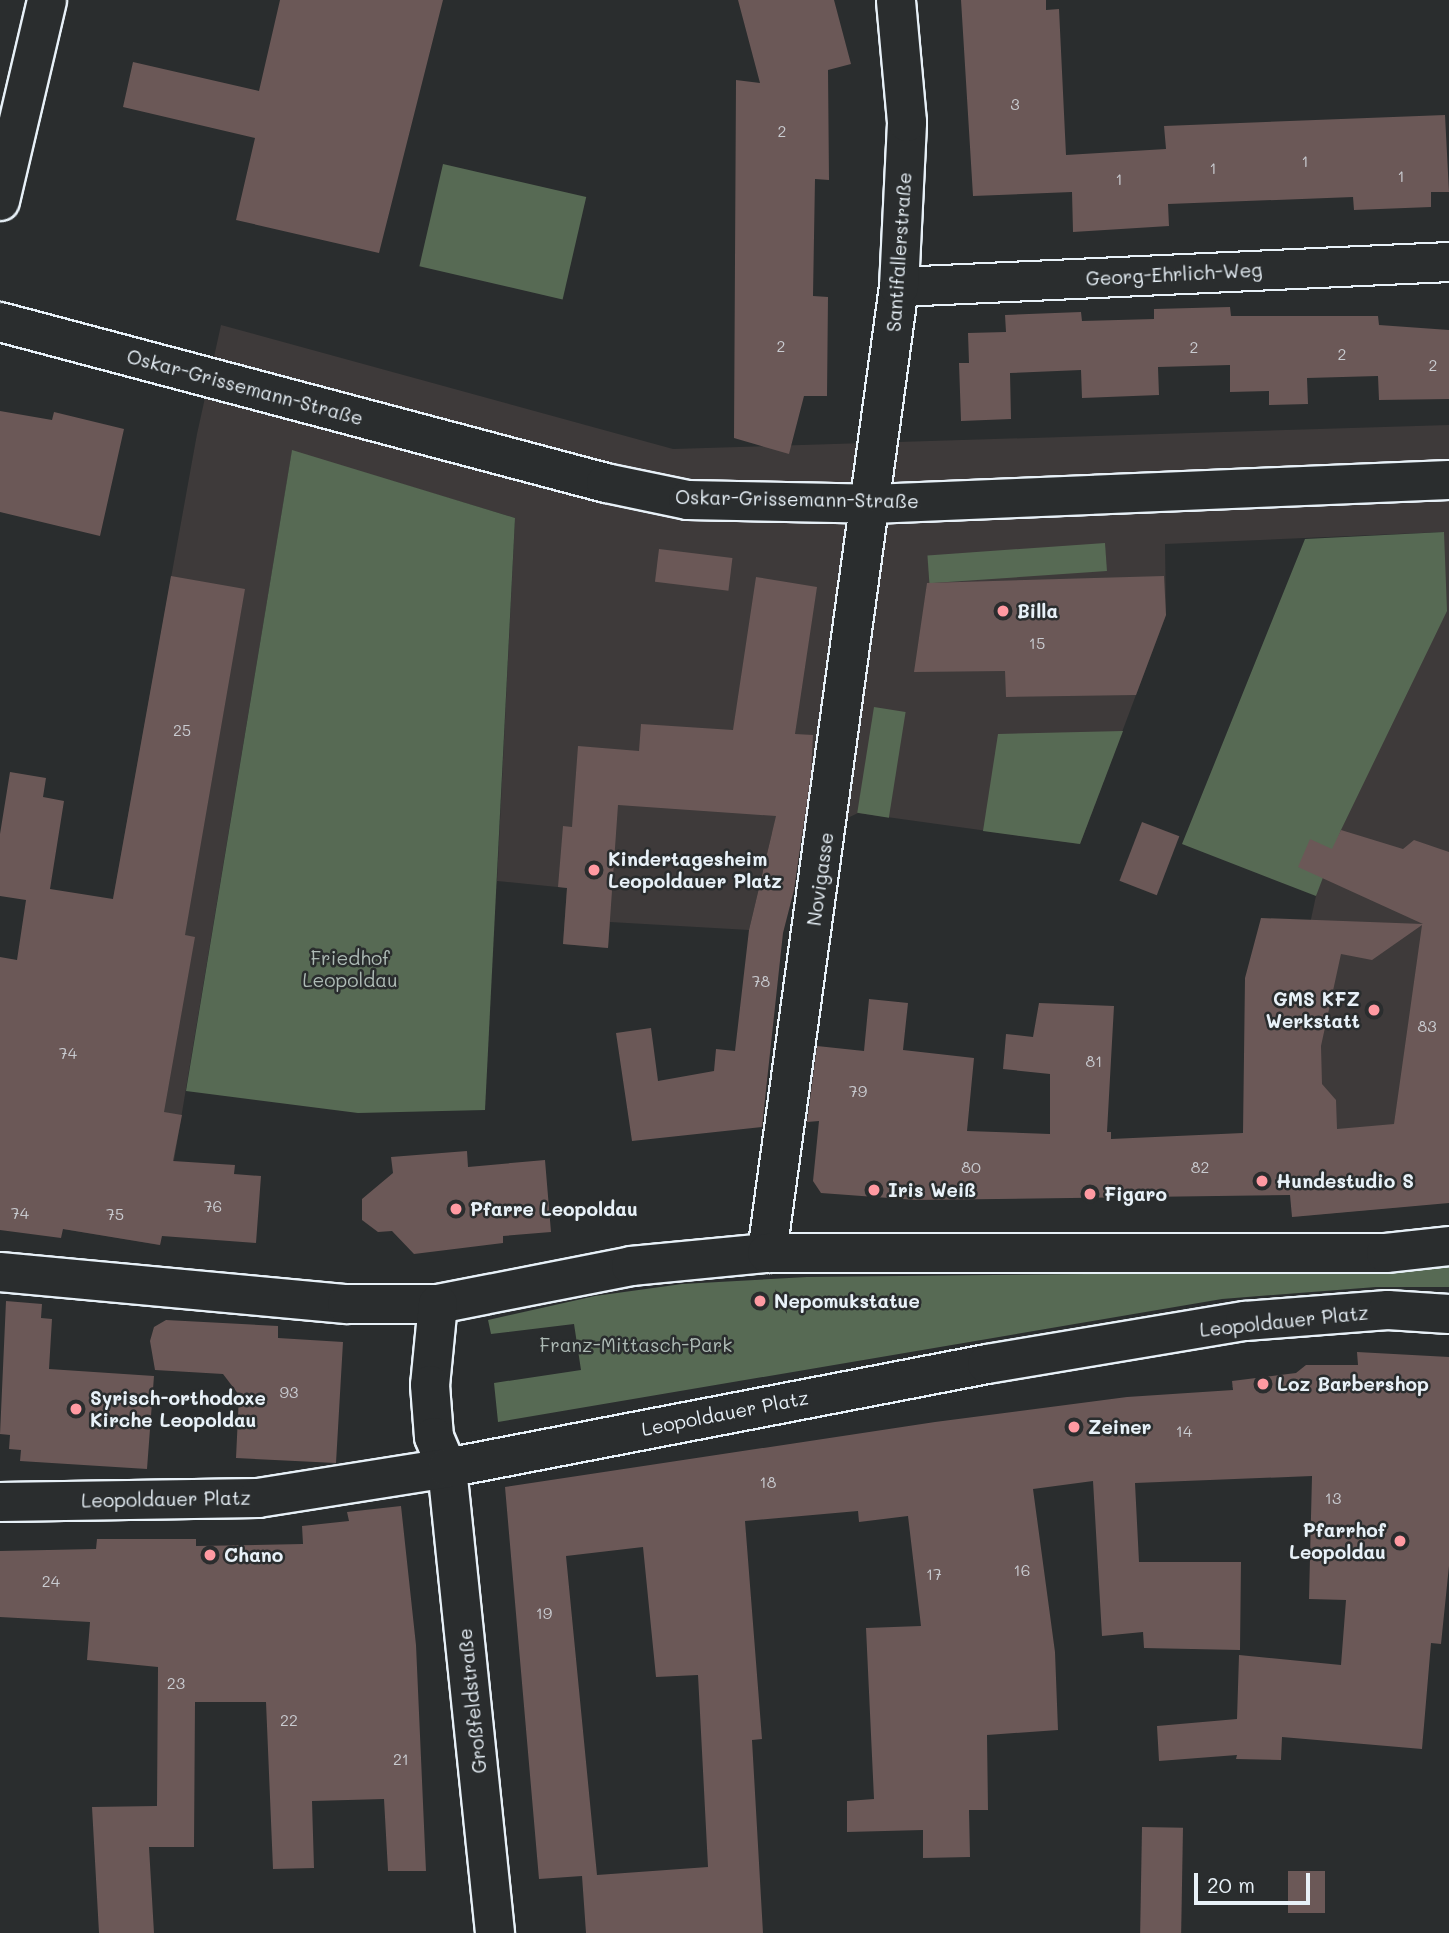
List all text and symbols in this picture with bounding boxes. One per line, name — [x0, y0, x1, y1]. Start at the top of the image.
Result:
house number: 3 — [1010, 94, 1020, 114]
house number: 2 — [778, 121, 786, 141]
house number: 1 — [1301, 151, 1309, 171]
house number: 1 — [1209, 158, 1217, 178]
house number: 1 — [1397, 166, 1405, 186]
house number: 1 — [1115, 169, 1123, 189]
street label: Santifallerstraße — [882, 171, 916, 333]
street label: Georg-Ehrlich-Weg — [1085, 258, 1263, 290]
house number: 2 — [777, 336, 785, 356]
house number: 2 — [1190, 337, 1198, 357]
street label: Oskar-Grissemann-Straße — [124, 344, 366, 430]
house number: 2 — [1338, 344, 1346, 364]
house number: 2 — [1429, 355, 1437, 375]
street label: Oskar-Grissemann-Straße — [675, 485, 919, 513]
place label: Billa — [1017, 600, 1058, 622]
marker: Billa — [995, 603, 1011, 619]
house number: 15 — [1029, 633, 1045, 653]
house number: 25 — [173, 720, 191, 740]
street label: Novigasse — [802, 831, 838, 927]
place label: Kindertagesheim Leopoldauer Platz — [608, 848, 782, 892]
marker: Kindertagesheim Leopoldauer Platz — [586, 862, 602, 878]
park label: Friedhof Leopoldau — [302, 947, 398, 991]
house number: 78 — [752, 971, 770, 991]
place label: GMS KFZ Werkstatt — [1266, 988, 1360, 1032]
marker: GMS KFZ Werkstatt — [1366, 1002, 1382, 1018]
house number: 83 — [1417, 1016, 1437, 1036]
house number: 74 — [59, 1043, 77, 1063]
house number: 81 — [1086, 1051, 1102, 1071]
house number: 79 — [849, 1081, 867, 1101]
house number: 80 — [961, 1157, 981, 1177]
house number: 82 — [1191, 1157, 1209, 1177]
place label: Hundestudio S — [1276, 1170, 1414, 1192]
marker: Hundestudio S — [1254, 1173, 1270, 1189]
place label: Iris Weiß — [888, 1179, 976, 1201]
marker: Iris Weiß — [866, 1182, 882, 1198]
place label: Figaro — [1104, 1183, 1167, 1205]
marker: Figaro — [1082, 1186, 1098, 1202]
house number: 76 — [204, 1196, 222, 1216]
place label: Pfarre Leopoldau — [470, 1198, 638, 1220]
marker: Pfarre Leopoldau — [448, 1201, 464, 1217]
house number: 74 — [11, 1203, 29, 1223]
house number: 75 — [106, 1204, 124, 1224]
place label: Nepomukstatue — [774, 1290, 920, 1312]
marker: Nepomukstatue — [752, 1293, 768, 1309]
street label: Leopoldauer Platz — [1198, 1301, 1370, 1341]
park label: Franz-Mittasch-Park — [540, 1334, 732, 1356]
place label: Loz Barbershop — [1277, 1373, 1429, 1395]
marker: Loz Barbershop — [1255, 1376, 1271, 1392]
house number: 93 — [280, 1382, 298, 1402]
street label: Leopoldauer Platz — [640, 1386, 810, 1440]
place label: Syrisch-orthodoxe Kirche Leopoldau — [90, 1387, 266, 1431]
marker: Syrisch-orthodoxe Kirche Leopoldau — [68, 1401, 84, 1417]
place label: Zeiner — [1088, 1416, 1151, 1438]
marker: Zeiner — [1066, 1419, 1082, 1435]
house number: 14 — [1176, 1421, 1192, 1441]
house number: 18 — [760, 1472, 776, 1492]
street label: Leopoldauer Platz — [81, 1486, 251, 1512]
house number: 13 — [1325, 1488, 1341, 1508]
place label: Pfarrhof Leopoldau — [1289, 1519, 1386, 1563]
marker: Pfarrhof Leopoldau — [1392, 1533, 1408, 1549]
place label: Chano — [224, 1544, 283, 1566]
marker: Chano — [202, 1547, 218, 1563]
house number: 16 — [1014, 1560, 1030, 1580]
house number: 17 — [926, 1564, 942, 1584]
house number: 24 — [42, 1571, 60, 1591]
house number: 19 — [536, 1603, 552, 1623]
street label: Großfeldstraße — [453, 1627, 491, 1775]
house number: 23 — [167, 1673, 185, 1693]
house number: 22 — [280, 1710, 298, 1730]
house number: 21 — [393, 1749, 409, 1769]
scale bar — [1197, 1860, 1312, 1904]
text: 20 m — [1207, 1871, 1255, 1898]

